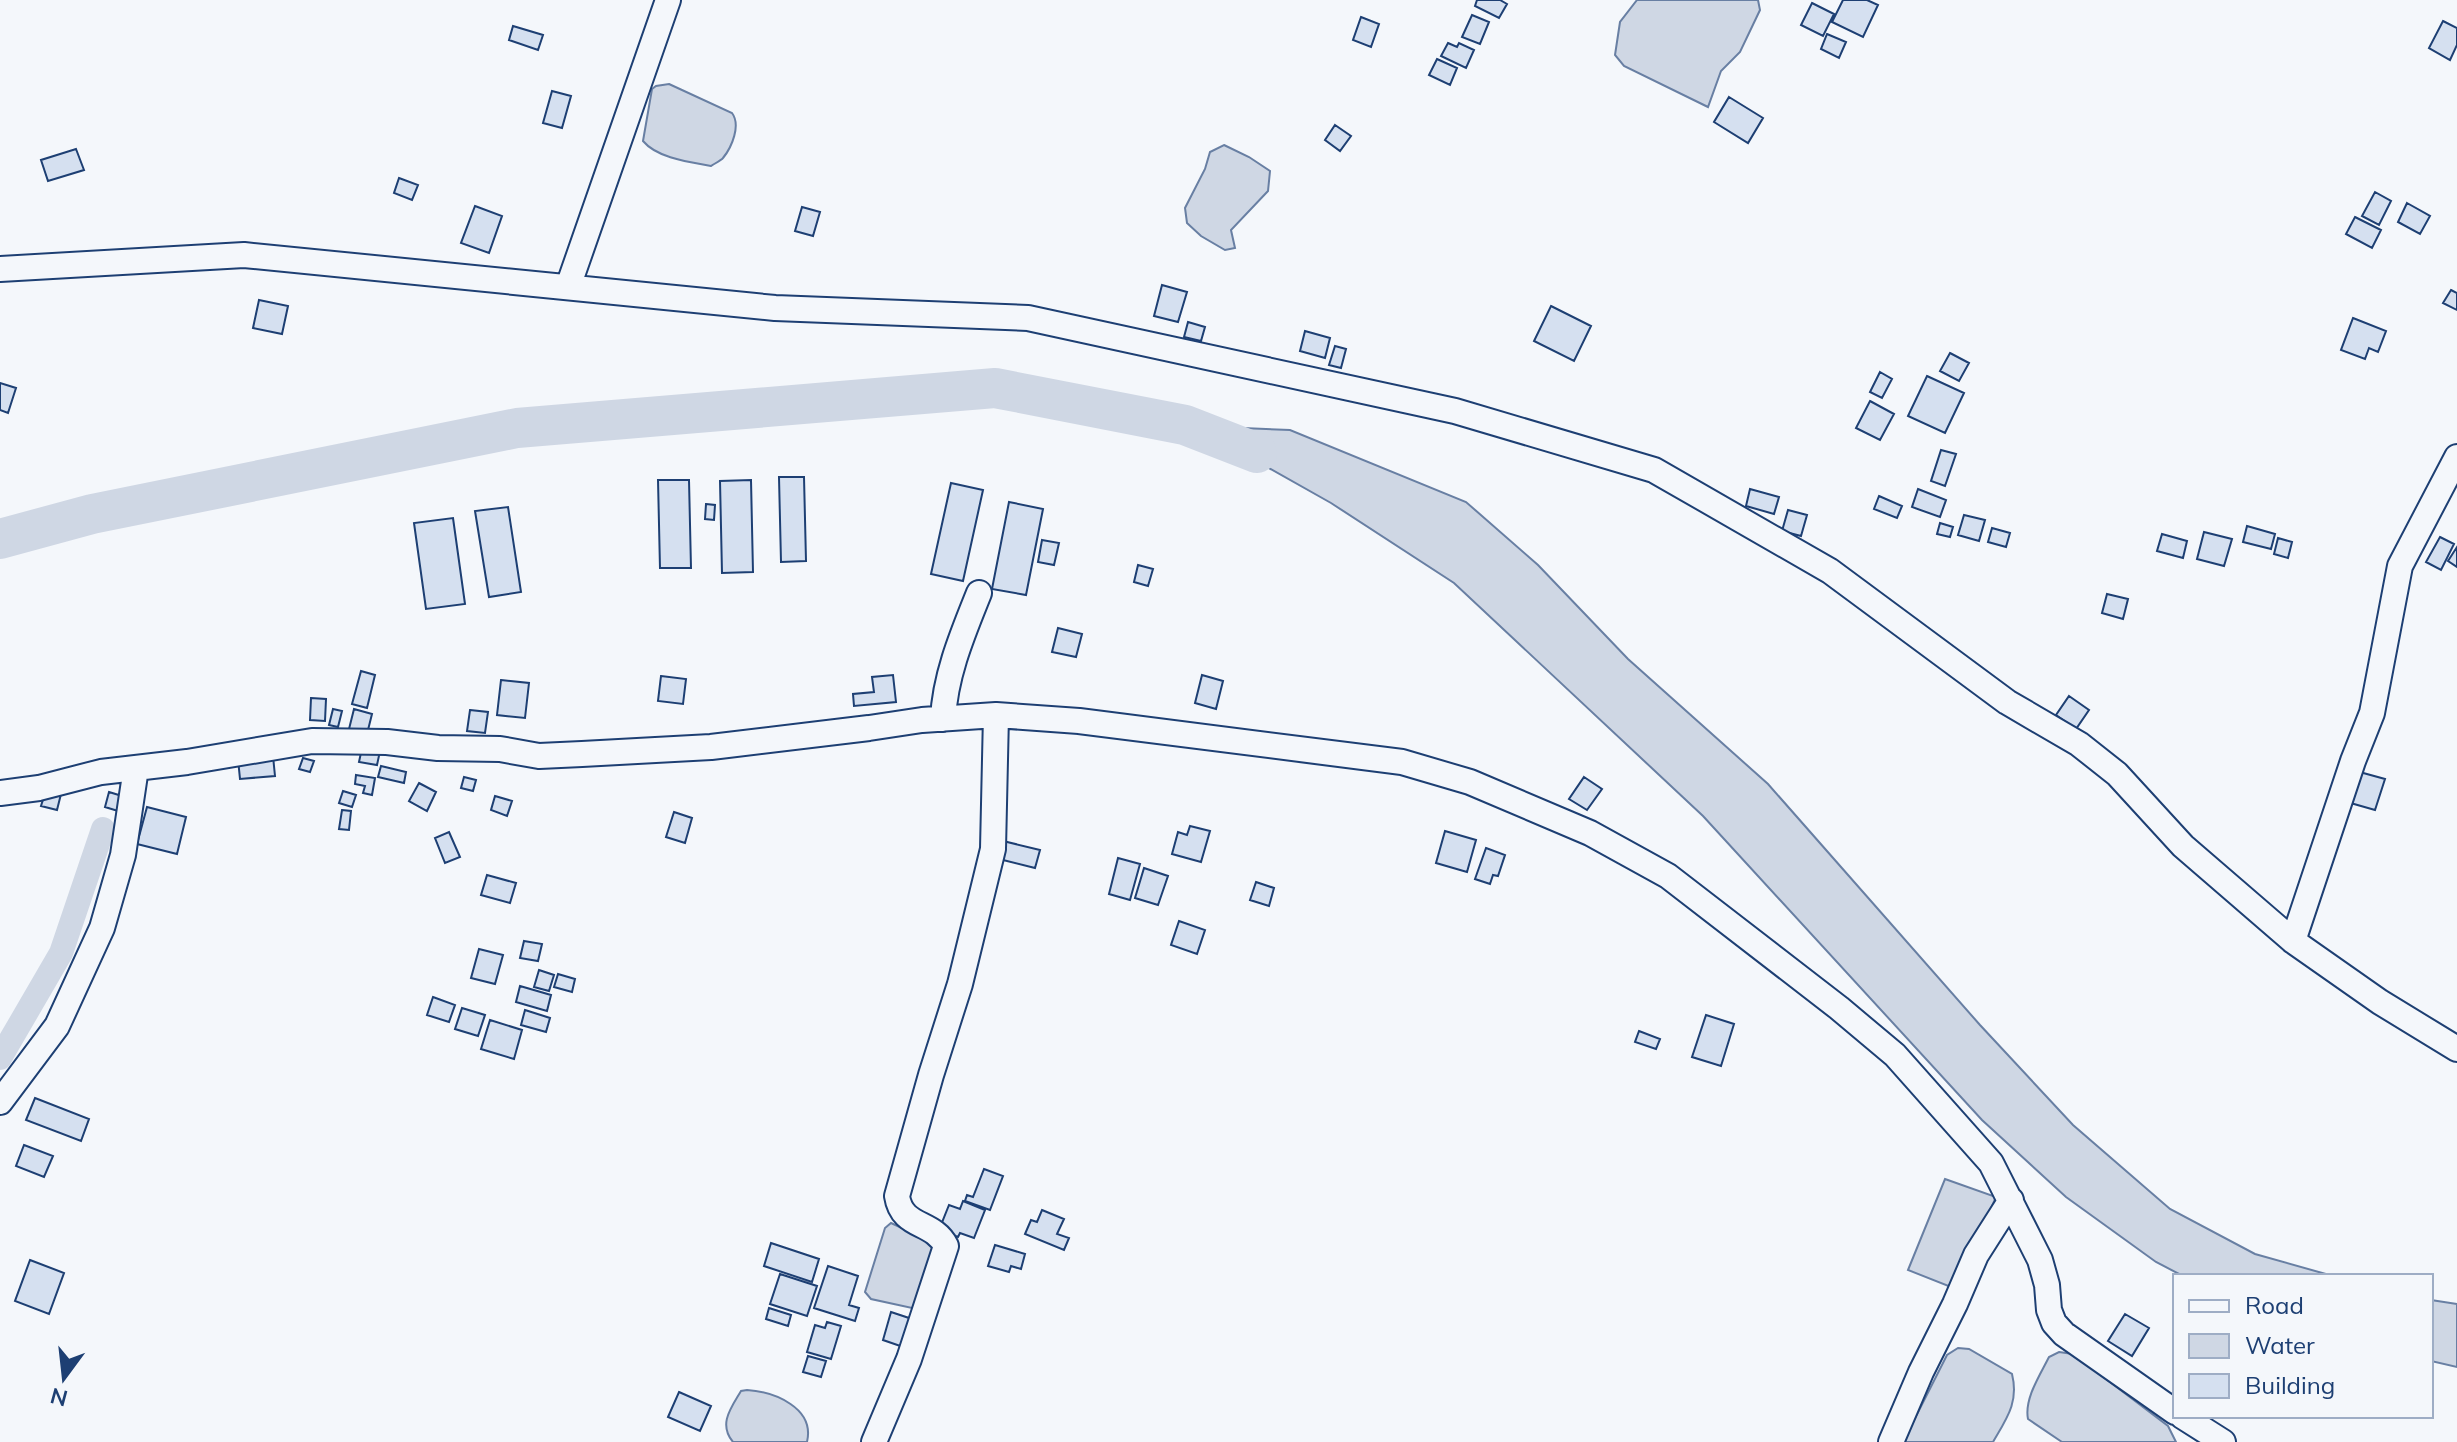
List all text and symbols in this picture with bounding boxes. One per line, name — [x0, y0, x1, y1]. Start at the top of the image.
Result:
legend — [2173, 1274, 2433, 1418]
text: Road — [2245, 1290, 2304, 1320]
text: Water — [2245, 1330, 2315, 1360]
north arrow — [24, 1338, 104, 1418]
text: Building — [2245, 1370, 2335, 1400]
text: N — [47, 1382, 70, 1413]

